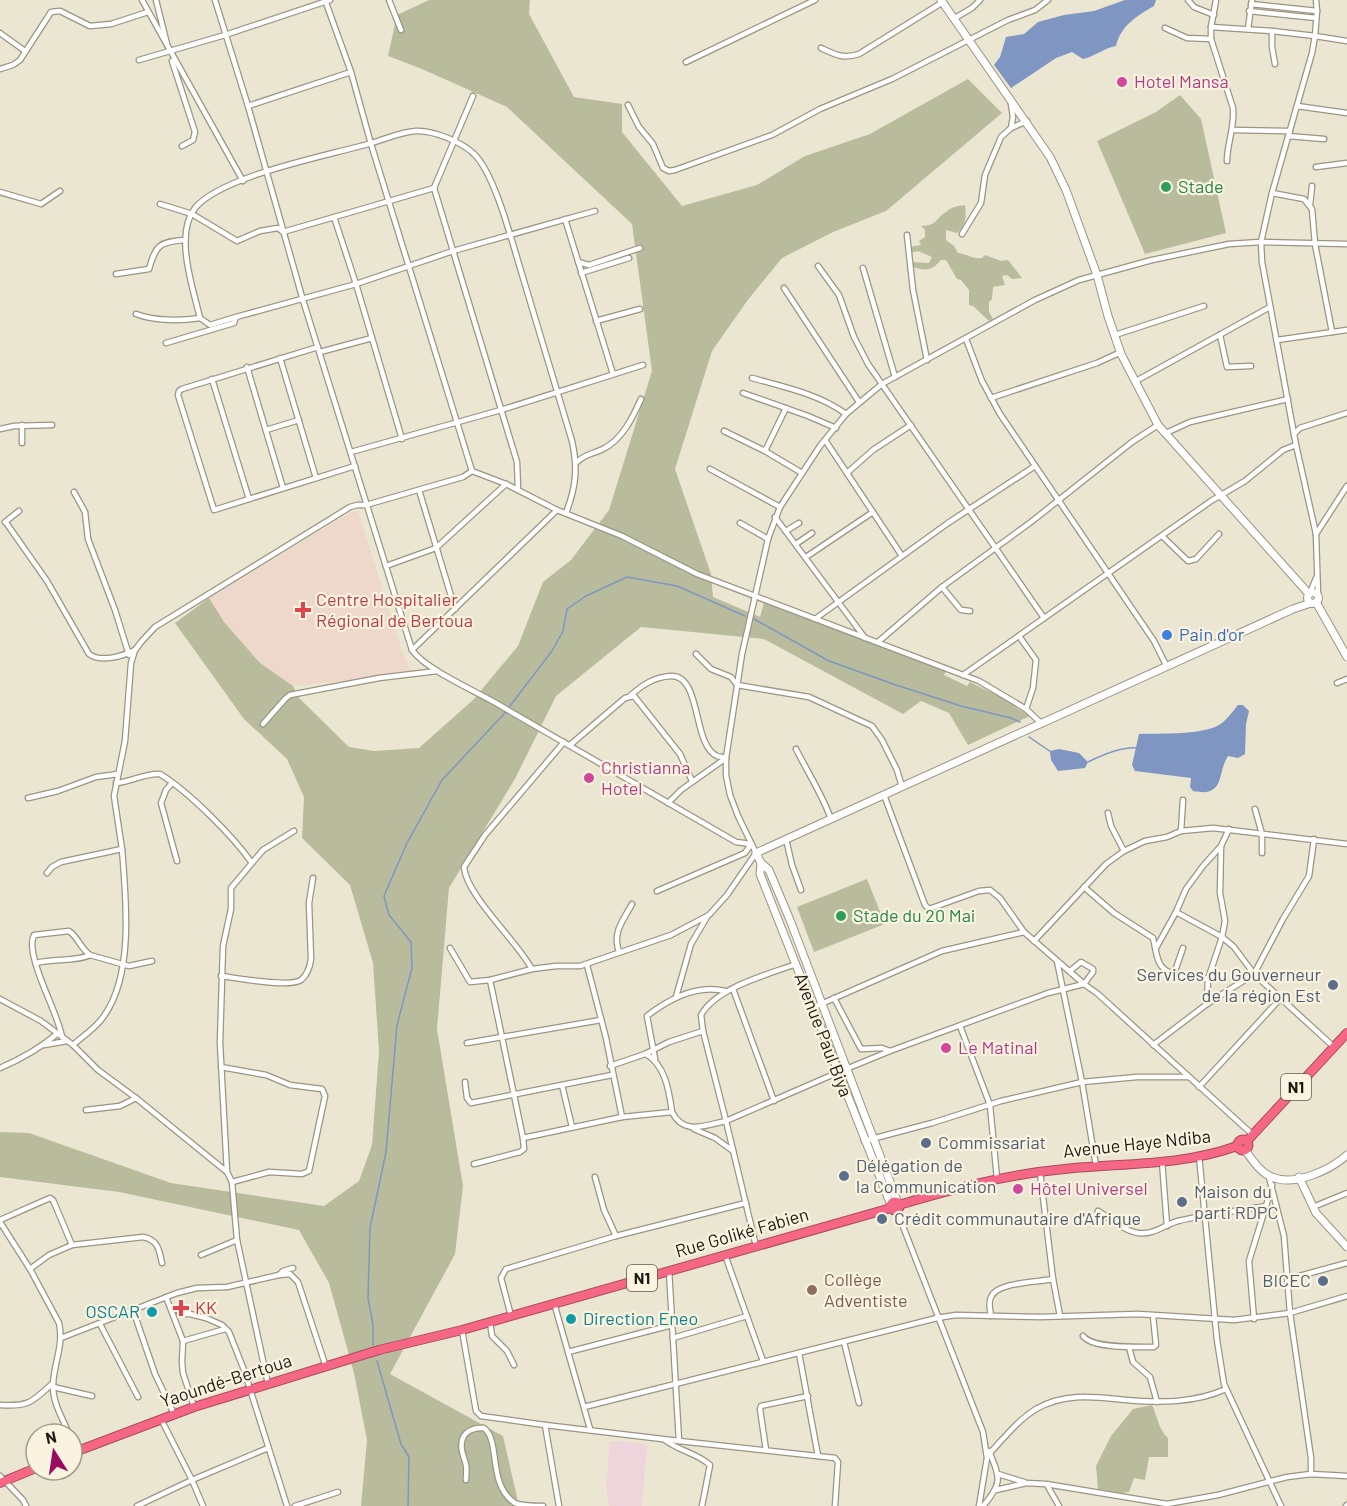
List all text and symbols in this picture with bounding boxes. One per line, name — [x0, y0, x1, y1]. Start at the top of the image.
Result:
place label: Hotel Mansa — [1134, 70, 1229, 92]
marker: Hotel Mansa — [1115, 75, 1129, 89]
place label: Stade — [1178, 175, 1224, 197]
marker: Stade — [1159, 180, 1173, 194]
place label: Centre Hospitalier Régional de Bertoua — [316, 588, 473, 631]
marker: Centre Hospitalier Régional de Bertoua — [294, 601, 312, 619]
place label: Pain d'or — [1179, 623, 1245, 645]
marker: Pain d'or — [1160, 628, 1174, 642]
place label: Christianna Hotel — [601, 756, 690, 799]
marker: Christianna Hotel — [582, 771, 596, 785]
place label: Stade du 20 Mai — [853, 904, 975, 926]
marker: Stade du 20 Mai — [834, 909, 848, 923]
place label: Services du Gouverneur de la région Est — [1136, 963, 1321, 1006]
street label: Avenue Paul Biya — [790, 969, 858, 1100]
marker: Services du Gouverneur de la région Est — [1326, 978, 1340, 992]
place label: Le Matinal — [958, 1036, 1038, 1058]
marker: Le Matinal — [939, 1041, 953, 1055]
road number: N1 — [1281, 1074, 1311, 1100]
street label: Avenue Haye Ndiba — [1062, 1124, 1212, 1162]
place label: Commissariat — [938, 1131, 1046, 1153]
marker: Commissariat — [919, 1136, 933, 1150]
place label: Délégation de la Communication — [856, 1154, 997, 1197]
marker: Délégation de la Communication — [837, 1169, 851, 1183]
place label: Hôtel Universel — [1030, 1177, 1148, 1199]
place label: Maison du parti RDPC — [1194, 1180, 1278, 1223]
marker: Hôtel Universel — [1011, 1182, 1025, 1196]
marker: Maison du parti RDPC — [1175, 1195, 1189, 1209]
street label: Rue Goliké Fabien — [672, 1202, 811, 1262]
place label: Crédit communautaire d'Afrique — [894, 1207, 1141, 1229]
marker: Crédit communautaire d'Afrique — [875, 1212, 889, 1226]
road number: N1 — [627, 1265, 657, 1291]
place label: Collège Adventiste — [824, 1268, 908, 1311]
place label: BICEC — [1262, 1269, 1311, 1291]
marker: BICEC — [1316, 1274, 1330, 1288]
marker: Collège Adventiste — [805, 1283, 819, 1297]
place label: KK — [195, 1296, 217, 1318]
marker: KK — [172, 1299, 190, 1317]
place label: OSCAR — [85, 1300, 140, 1322]
marker: OSCAR — [145, 1305, 159, 1319]
place label: Direction Eneo — [583, 1307, 698, 1329]
marker: Direction Eneo — [564, 1312, 578, 1326]
street label: Yaoundé-Bertoua — [157, 1348, 294, 1412]
north arrow — [24, 1422, 84, 1482]
text: N — [44, 1426, 58, 1447]

